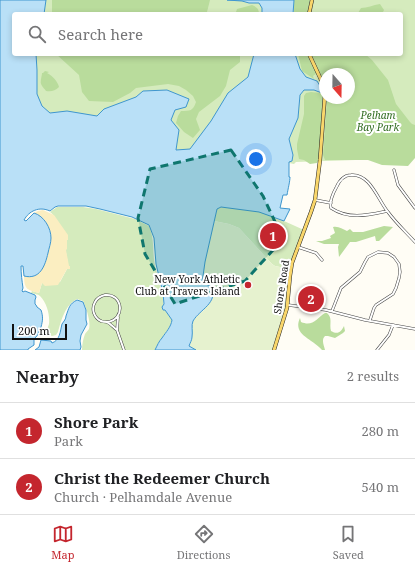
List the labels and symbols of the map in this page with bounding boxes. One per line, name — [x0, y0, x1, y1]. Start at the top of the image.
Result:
north arrow — [319, 68, 355, 104]
park label: Pelham Bay Park — [356, 108, 399, 134]
your location — [246, 149, 266, 169]
pin: 1 — [260, 221, 286, 251]
street label: Shore Road — [270, 259, 292, 315]
place label: New York Athletic Club at Travers Island — [135, 272, 240, 298]
marker: New York Athletic Club at Travers Island — [243, 280, 253, 290]
pin: 2 — [298, 284, 324, 314]
scale bar — [12, 322, 67, 341]

